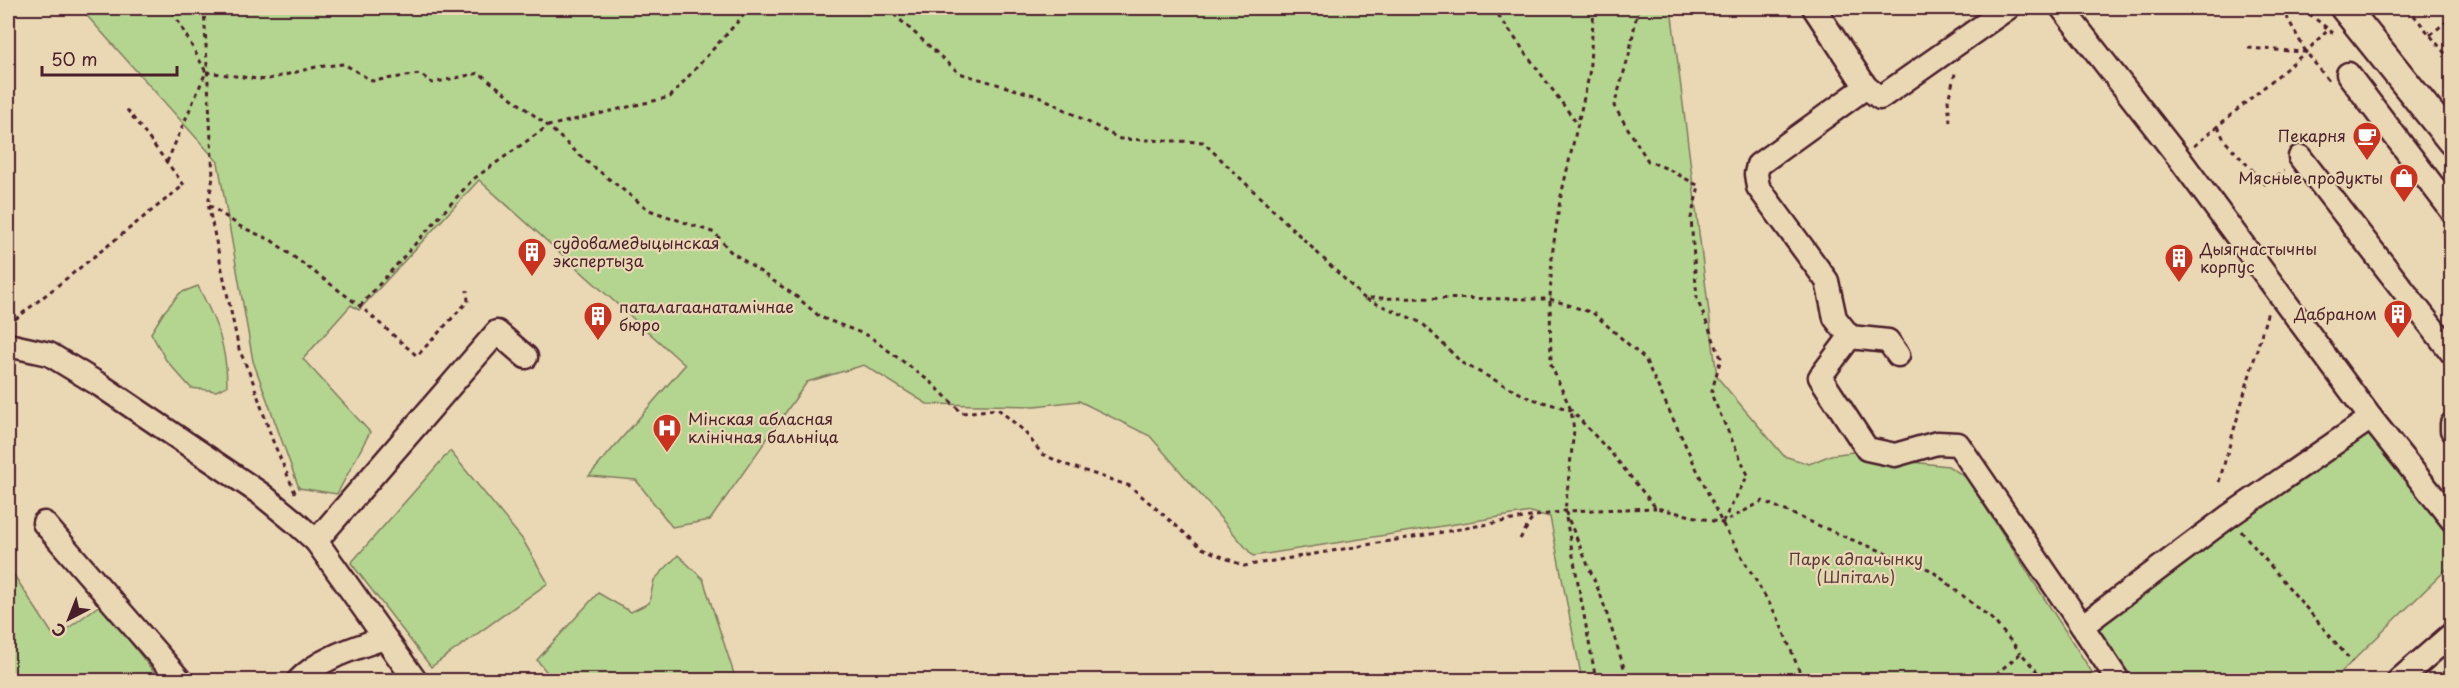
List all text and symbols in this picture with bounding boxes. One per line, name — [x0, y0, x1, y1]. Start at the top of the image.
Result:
scale bar — [42, 39, 177, 77]
text: 50 m — [51, 45, 98, 72]
cafe icon: Пекарня — [2351, 120, 2383, 162]
place label: Пекарня — [2278, 123, 2346, 147]
shop icon: Мясные продукты — [2388, 162, 2420, 204]
place label: Мясные продукты — [2238, 165, 2383, 189]
place label: судовамедыцынская экспертыза — [553, 230, 720, 272]
building icon: судовамедыцынская экспертыза — [516, 236, 548, 278]
place label: Дыягнастычны корпус — [2199, 236, 2317, 278]
building icon: Дыягнастычны корпус — [2163, 242, 2195, 284]
place label: паталагаанатамічнае бюро — [619, 294, 794, 336]
building icon: Дабраном — [2382, 298, 2414, 340]
building icon: паталагаанатамічнае бюро — [582, 300, 614, 342]
place label: Дабраном — [2293, 301, 2377, 325]
place label: Мінская абласная клінічная бальніца — [688, 406, 839, 448]
hospital icon: Мінская абласная клінічная бальніца — [651, 412, 683, 454]
park label: Парк адпачынку (Шпіталь) — [1789, 546, 1923, 588]
north arrow — [39, 589, 99, 649]
text: С — [46, 618, 71, 644]

